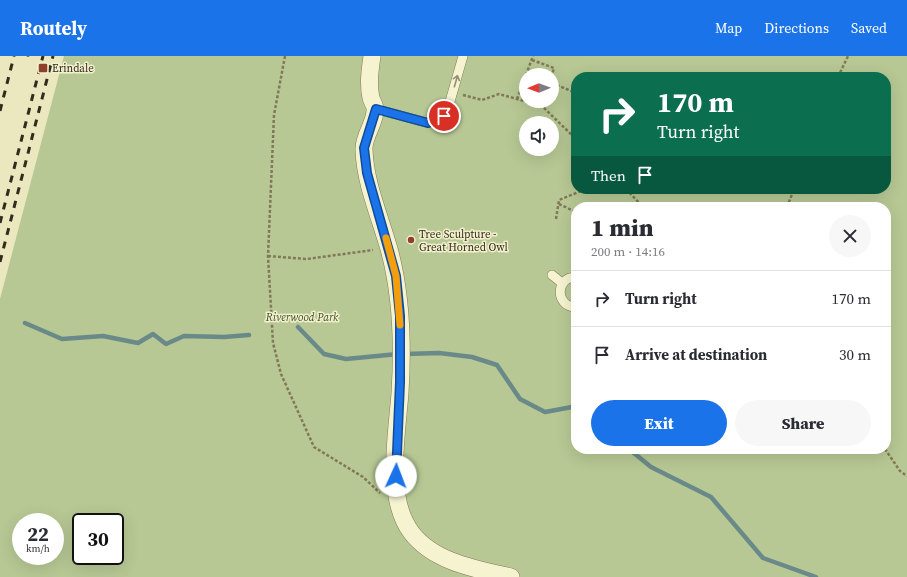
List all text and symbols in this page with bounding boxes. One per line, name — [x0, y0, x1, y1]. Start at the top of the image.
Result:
text: Routely — [20, 15, 87, 41]
text: Map — [715, 18, 742, 38]
text: Directions — [764, 18, 829, 38]
text: Saved — [851, 18, 887, 38]
place label: Erindale — [52, 61, 94, 76]
marker: Erindale — [37, 62, 49, 74]
north arrow — [519, 68, 559, 108]
map controls — [519, 68, 559, 156]
one-way arrow — [453, 75, 460, 88]
text: 170 m — [657, 83, 734, 121]
icon: right — [591, 88, 643, 140]
pin — [427, 99, 461, 133]
icon: arrive — [433, 105, 455, 127]
button: sound — [519, 116, 559, 156]
text: Turn right — [657, 119, 739, 144]
icon: arrive — [634, 164, 656, 186]
text: Then — [591, 165, 626, 186]
text: 1 min — [591, 211, 654, 244]
button: close — [829, 215, 871, 257]
place label: Tree Sculpture - Great Horned Owl — [419, 227, 508, 255]
marker: Tree Sculpture - Great Horned Owl — [406, 235, 416, 245]
text: 200 m · 14:16 — [591, 243, 665, 260]
icon: right — [591, 288, 613, 310]
text: Turn right — [625, 288, 697, 309]
text: 170 m — [831, 288, 871, 309]
park label: Riverwood Park — [265, 310, 339, 325]
icon: arrive — [591, 344, 613, 366]
text: Arrive at destination — [625, 344, 767, 365]
text: 30 m — [839, 344, 871, 365]
button: Exit — [591, 400, 727, 446]
button: Share — [735, 400, 871, 446]
position arrow — [375, 455, 417, 497]
speed limit sign: 30 — [72, 513, 124, 565]
text: 22 — [27, 520, 49, 548]
text: km/h — [26, 542, 50, 555]

